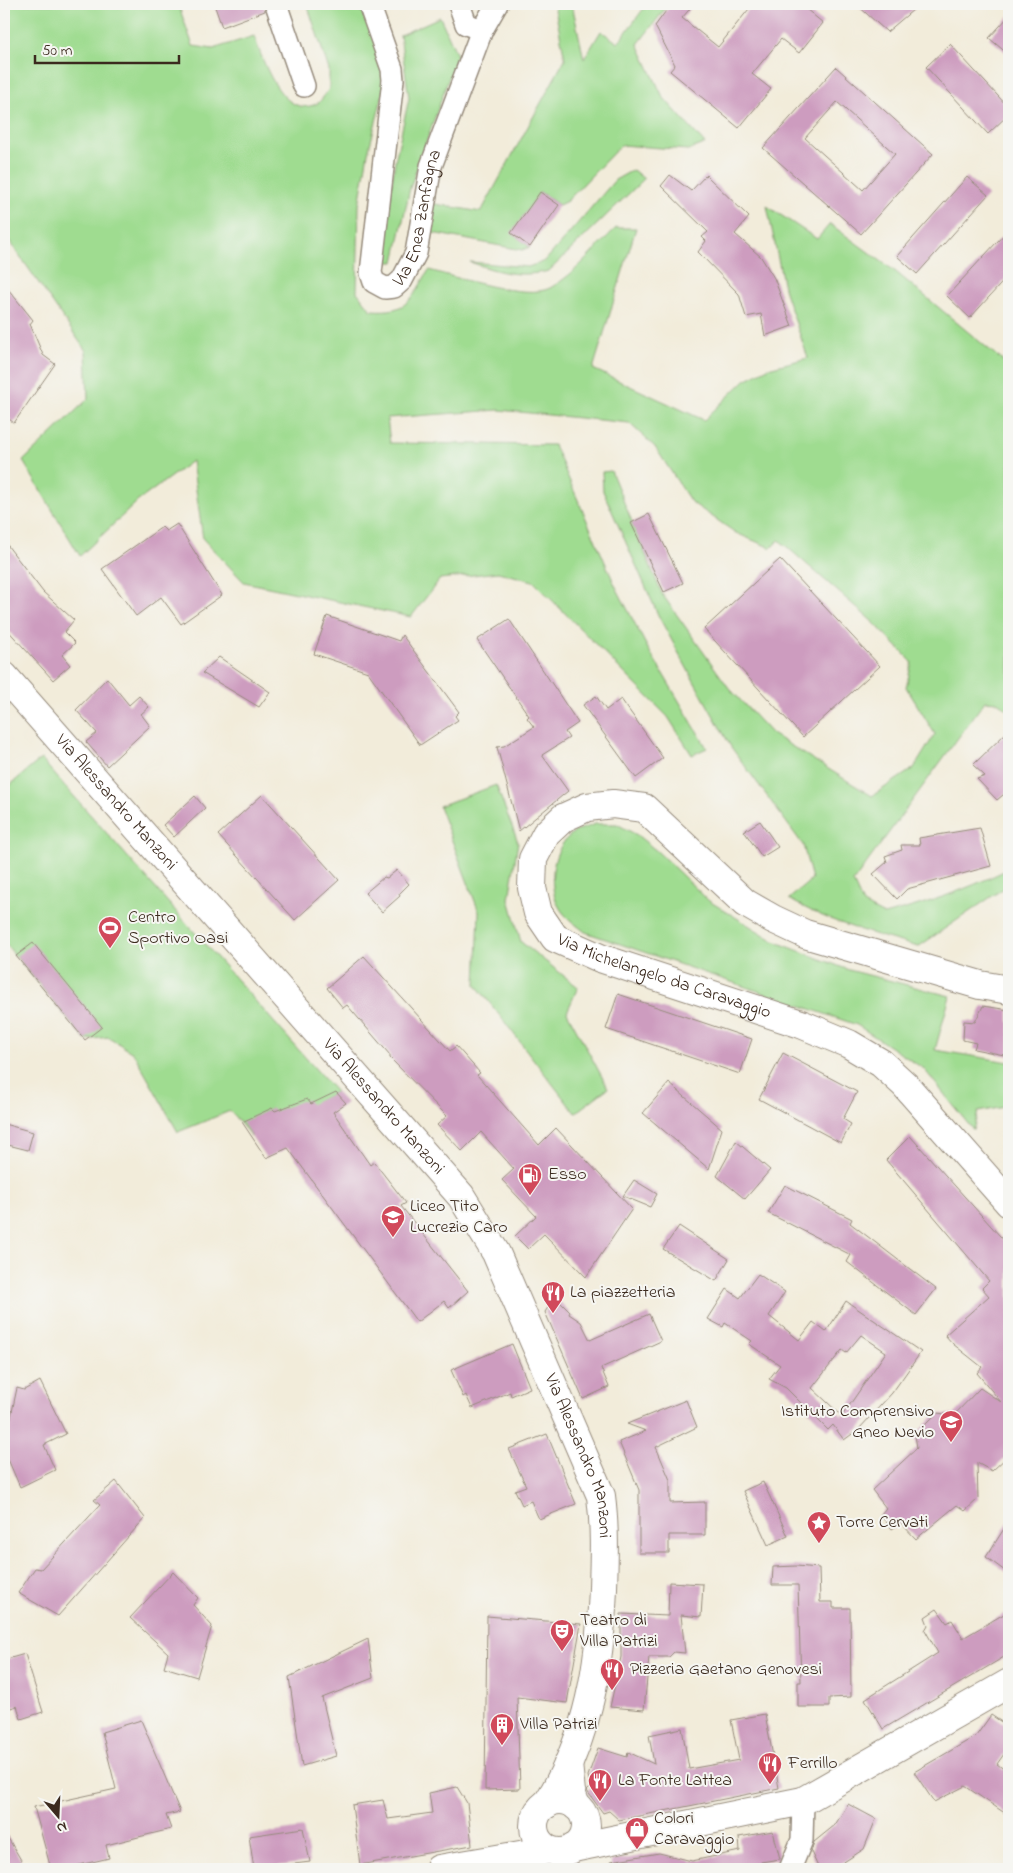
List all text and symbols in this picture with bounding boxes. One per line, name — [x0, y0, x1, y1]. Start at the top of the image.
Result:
scale bar — [35, 32, 179, 64]
text: 50 m — [42, 40, 73, 62]
street label: Via Enea Zanfagna — [387, 146, 449, 295]
street label: Via Alessandro Manzoni — [48, 728, 183, 877]
place label: Centro Sportivo Oasi — [128, 905, 228, 952]
sports icon: Centro Sportivo Oasi — [97, 915, 123, 949]
street label: Via Michelangelo da Caravaggio — [552, 927, 774, 1026]
street label: Via Alessandro Manzoni — [315, 1032, 450, 1181]
fuel station icon: Esso — [517, 1162, 543, 1196]
place label: Esso — [548, 1162, 587, 1188]
place label: Liceo Tito Lucrezio Caro — [410, 1194, 508, 1241]
school or university icon: Liceo Tito Lucrezio Caro — [380, 1204, 406, 1238]
restaurant icon: La piazzetteria — [540, 1280, 566, 1314]
place label: La piazzetteria — [570, 1280, 675, 1306]
street label: Via Alessandro Manzoni — [536, 1369, 617, 1538]
place label: Istituto Comprensivo Gneo Nevio — [781, 1399, 934, 1446]
school or university icon: Istituto Comprensivo Gneo Nevio — [938, 1409, 964, 1443]
place icon: Torre Cervati — [806, 1510, 832, 1544]
place label: Torre Cervati — [836, 1510, 928, 1536]
place label: Teatro di Villa Patrizi — [579, 1608, 658, 1655]
theatre icon: Teatro di Villa Patrizi — [549, 1618, 575, 1652]
restaurant icon: Pizzeria Gaetano Genovesi — [599, 1657, 625, 1691]
place label: Pizzeria Gaetano Genovesi — [630, 1657, 822, 1683]
building icon: Villa Patrizi — [489, 1712, 515, 1746]
place label: Villa Patrizi — [519, 1712, 598, 1738]
restaurant icon: Ferrillo — [757, 1751, 783, 1785]
place label: Ferrillo — [787, 1751, 838, 1777]
restaurant icon: La Fonte Lattea — [587, 1768, 613, 1802]
place label: La Fonte Lattea — [618, 1768, 732, 1794]
north arrow — [32, 1790, 82, 1840]
place label: Colori Caravaggio — [654, 1806, 734, 1854]
text: N — [54, 1815, 70, 1838]
shop icon: Colori Caravaggio — [624, 1816, 650, 1850]

